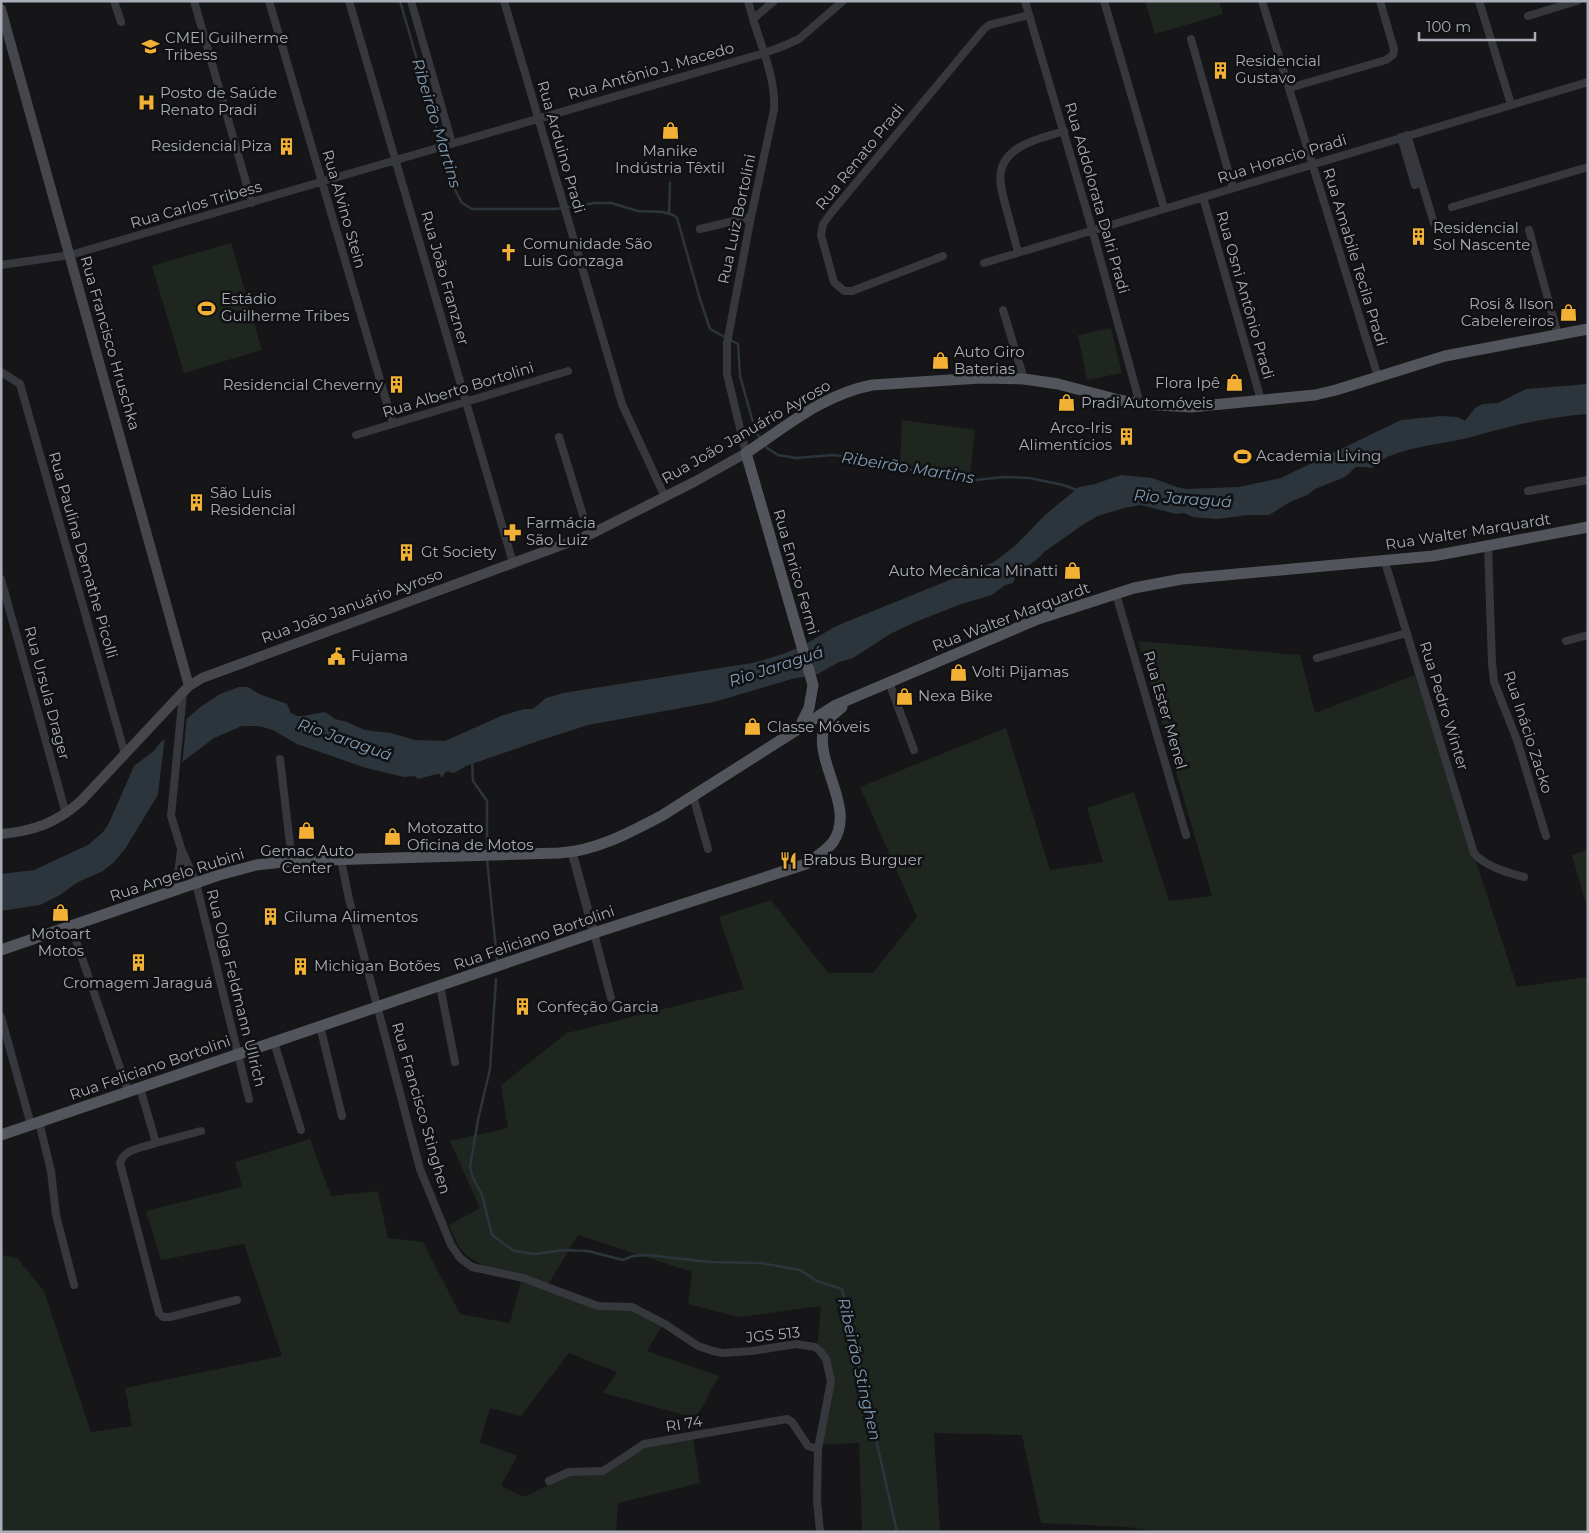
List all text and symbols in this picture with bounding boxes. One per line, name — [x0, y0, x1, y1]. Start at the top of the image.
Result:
scale bar — [1419, 10, 1535, 42]
text: 100 m — [1426, 17, 1471, 36]
place label: CMEI Guilherme Tribess — [165, 28, 288, 64]
school or university icon: CMEI Guilherme Tribess — [141, 37, 161, 57]
street label: Rua Antônio J. Macedo — [566, 38, 736, 103]
place label: Residencial Gustavo — [1235, 51, 1321, 87]
water label: Ribeirão Martins — [408, 56, 465, 190]
building icon: Residencial Gustavo — [1211, 60, 1231, 80]
street label: Rua Arduino Pradi — [533, 78, 589, 215]
place label: Posto de Saúde Renato Pradi — [160, 83, 277, 119]
hospital icon: Posto de Saúde Renato Pradi — [136, 92, 156, 112]
street label: Rua Renato Pradi — [811, 100, 908, 213]
street label: Rua Addolorata Dalri Pradi — [1061, 100, 1134, 296]
shop icon: Manike Indústria Têxtil — [660, 120, 680, 140]
street label: Rua Horacio Pradi — [1215, 130, 1349, 187]
place label: Residencial Piza — [151, 136, 272, 155]
building icon: Residencial Piza — [276, 136, 296, 156]
place label: Manike Indústria Têxtil — [615, 141, 725, 177]
street label: Rua Alvino Stein — [318, 147, 370, 270]
street label: Rua Luiz Bortolini — [713, 152, 760, 286]
street label: Rua Amabile Tecila Pradi — [1319, 165, 1392, 348]
street label: Rua Carlos Tribess — [128, 177, 264, 232]
street label: Rua João Franzner — [417, 208, 474, 347]
street label: Rua Osni Antônio Pradi — [1212, 209, 1279, 381]
place label: Residencial Sol Nascente — [1433, 218, 1530, 254]
building icon: Residencial Sol Nascente — [1409, 227, 1429, 247]
place label: Comunidade São Luis Gonzaga — [523, 234, 653, 270]
church icon: Comunidade São Luis Gonzaga — [499, 243, 519, 263]
street label: Rua Francisco Hruschka — [76, 253, 144, 432]
place label: Estádio Guilherme Tribes — [221, 289, 350, 325]
place label: Rosi & Ilson Cabelereiros — [1461, 294, 1554, 330]
sports icon: Estádio Guilherme Tribes — [197, 298, 217, 318]
shop icon: Rosi & Ilson Cabelereiros — [1558, 303, 1578, 323]
place label: Auto Giro Baterias — [954, 342, 1025, 378]
shop icon: Auto Giro Baterias — [930, 351, 950, 371]
street label: Rua Alberto Bortolini — [380, 357, 536, 422]
place label: Flora Ipê — [1155, 373, 1220, 392]
shop icon: Flora Ipê — [1224, 373, 1244, 393]
place label: Residencial Cheverny — [223, 375, 384, 394]
building icon: Residencial Cheverny — [387, 375, 407, 395]
street label: Rua João Januário Ayroso — [658, 375, 834, 488]
shop icon: Pradi Automóveis — [1057, 393, 1077, 413]
place label: Pradi Automóveis — [1081, 393, 1213, 412]
place label: Arco-Iris Alimentícios — [1019, 418, 1112, 454]
building icon: Arco-Iris Alimentícios — [1116, 427, 1136, 447]
sports icon: Academia Living — [1232, 446, 1252, 466]
place label: Academia Living — [1256, 446, 1381, 465]
water label: Ribeirão Martins — [840, 448, 976, 487]
street label: Rua Paulina Demathe Picolli — [45, 449, 122, 660]
place label: São Luis Residencial — [210, 483, 296, 519]
water label: Rio Jaraguá — [1133, 486, 1233, 511]
building icon: São Luis Residencial — [186, 492, 206, 512]
street label: Rua Enrico Fermi — [769, 507, 823, 637]
street label: Rua Walter Marquardt — [1384, 509, 1552, 554]
place label: Farmácia São Luiz — [526, 513, 596, 549]
pharmacy icon: Farmácia São Luiz — [502, 522, 522, 542]
building icon: Gt Society — [397, 542, 417, 562]
place label: Gt Society — [421, 542, 497, 561]
place label: Auto Mecânica Minatti — [889, 561, 1058, 580]
shop icon: Auto Mecânica Minatti — [1062, 561, 1082, 581]
street label: Rua João Januário Ayroso — [258, 564, 445, 647]
street label: Rua Walter Marquardt — [929, 578, 1092, 655]
street label: Rua Ursula Drager — [20, 624, 74, 762]
street label: Rua Pedro Winter — [1416, 639, 1473, 773]
water label: Rio Jaraguá — [726, 642, 826, 691]
public building icon: Fujama — [327, 646, 347, 666]
place label: Fujama — [351, 646, 408, 665]
street label: Rua Ester Menel — [1139, 648, 1191, 771]
shop icon: Volti Pijamas — [948, 662, 968, 682]
place label: Volti Pijamas — [972, 662, 1069, 681]
street label: Rua Inácio Zacko — [1500, 668, 1557, 796]
shop icon: Nexa Bike — [894, 686, 914, 706]
place label: Nexa Bike — [918, 686, 993, 705]
water label: Rio Jaraguá — [295, 714, 395, 765]
shop icon: Classe Móveis — [743, 717, 763, 737]
place label: Classe Móveis — [767, 717, 870, 736]
place label: Motozatto Oficina de Motos — [407, 818, 534, 854]
shop icon: Gemac Auto Center — [297, 820, 317, 840]
shop icon: Motozatto Oficina de Motos — [383, 827, 403, 847]
place label: Gemac Auto Center — [260, 841, 354, 877]
street label: Rua Angelo Rubini — [107, 844, 247, 905]
restaurant icon: Brabus Burguer — [779, 850, 799, 870]
place label: Brabus Burguer — [803, 850, 923, 869]
street label: Rua Olga Feldmann Ullrich — [203, 887, 270, 1089]
street label: Rua Feliciano Bortolini — [451, 901, 617, 974]
shop icon: Motoart Motos — [51, 903, 71, 923]
building icon: Ciluma Alimentos — [260, 907, 280, 927]
place label: Ciluma Alimentos — [284, 907, 418, 926]
place label: Motoart Motos — [31, 924, 91, 960]
building icon: Cromagem Jaraguá — [128, 952, 148, 972]
building icon: Michigan Botões — [290, 956, 310, 976]
place label: Michigan Botões — [314, 956, 440, 975]
place label: Cromagem Jaraguá — [63, 973, 213, 992]
building icon: Confeção Garcia — [513, 997, 533, 1017]
place label: Confeção Garcia — [537, 997, 659, 1016]
street label: Rua Francisco Stinghen — [388, 1020, 455, 1196]
street label: Rua Feliciano Bortolini — [67, 1031, 233, 1104]
water label: Ribeirão Stinghen — [834, 1296, 885, 1442]
street label: JGS 513 — [744, 1322, 801, 1347]
street label: RI 74 — [664, 1411, 704, 1436]

